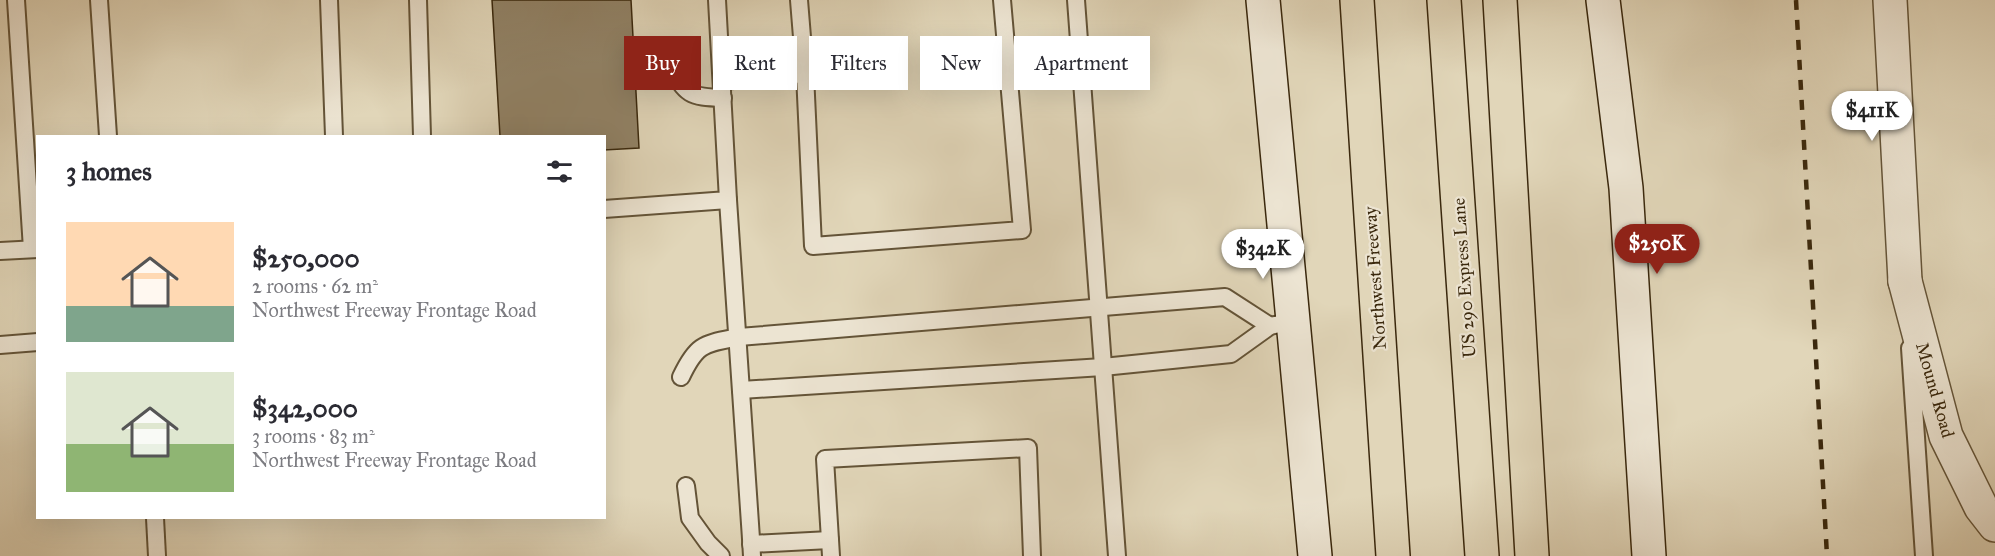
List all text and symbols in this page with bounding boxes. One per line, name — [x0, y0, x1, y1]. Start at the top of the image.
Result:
chip: Buy — [624, 36, 701, 90]
chip: Rent — [713, 36, 797, 90]
chip: Filters — [809, 36, 908, 90]
chip: New — [920, 36, 1002, 90]
chip: Apartment — [1014, 36, 1150, 90]
pin: $411K — [1830, 91, 1914, 142]
text: $411K — [1845, 98, 1899, 122]
text: 3 homes — [66, 155, 152, 187]
icon: filters — [543, 155, 576, 188]
street label: US 290 Express Lane — [1447, 197, 1481, 359]
street label: Northwest Freeway — [1359, 205, 1391, 350]
pin: $250K — [1615, 224, 1699, 275]
pin: $342K — [1221, 229, 1305, 280]
text: $250K — [1629, 231, 1685, 255]
text: $342K — [1235, 236, 1291, 260]
text: $250,000 — [252, 242, 360, 274]
icon: home — [114, 246, 186, 318]
text: 2 rooms · 62 m² — [252, 274, 378, 298]
text: Northwest Freeway Frontage Road — [252, 298, 537, 322]
street label: Mound Road — [1911, 340, 1959, 440]
text: $342,000 — [252, 392, 358, 424]
icon: home — [114, 396, 186, 468]
text: 3 rooms · 83 m² — [252, 424, 375, 448]
text: Northwest Freeway Frontage Road — [252, 448, 537, 472]

